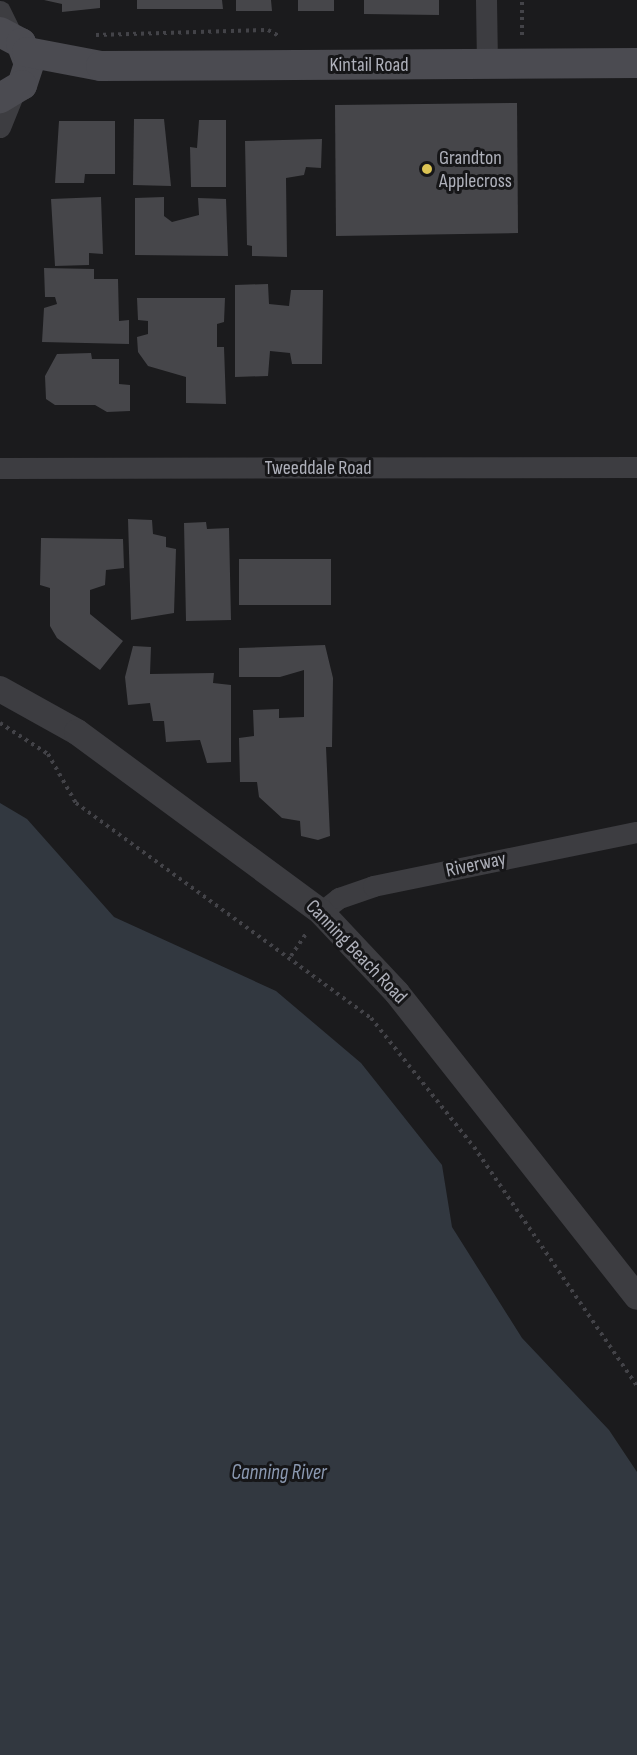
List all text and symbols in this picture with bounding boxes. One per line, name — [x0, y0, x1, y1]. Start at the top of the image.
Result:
street label: Kintail Road — [329, 53, 409, 77]
place label: Grandton Applecross — [439, 146, 512, 193]
marker: Grandton Applecross — [420, 162, 434, 176]
street label: Tweeddale Road — [264, 456, 372, 480]
street label: Riverway — [444, 847, 508, 883]
street label: Canning Beach Road — [300, 895, 412, 1009]
water label: Canning River — [231, 1460, 327, 1486]

